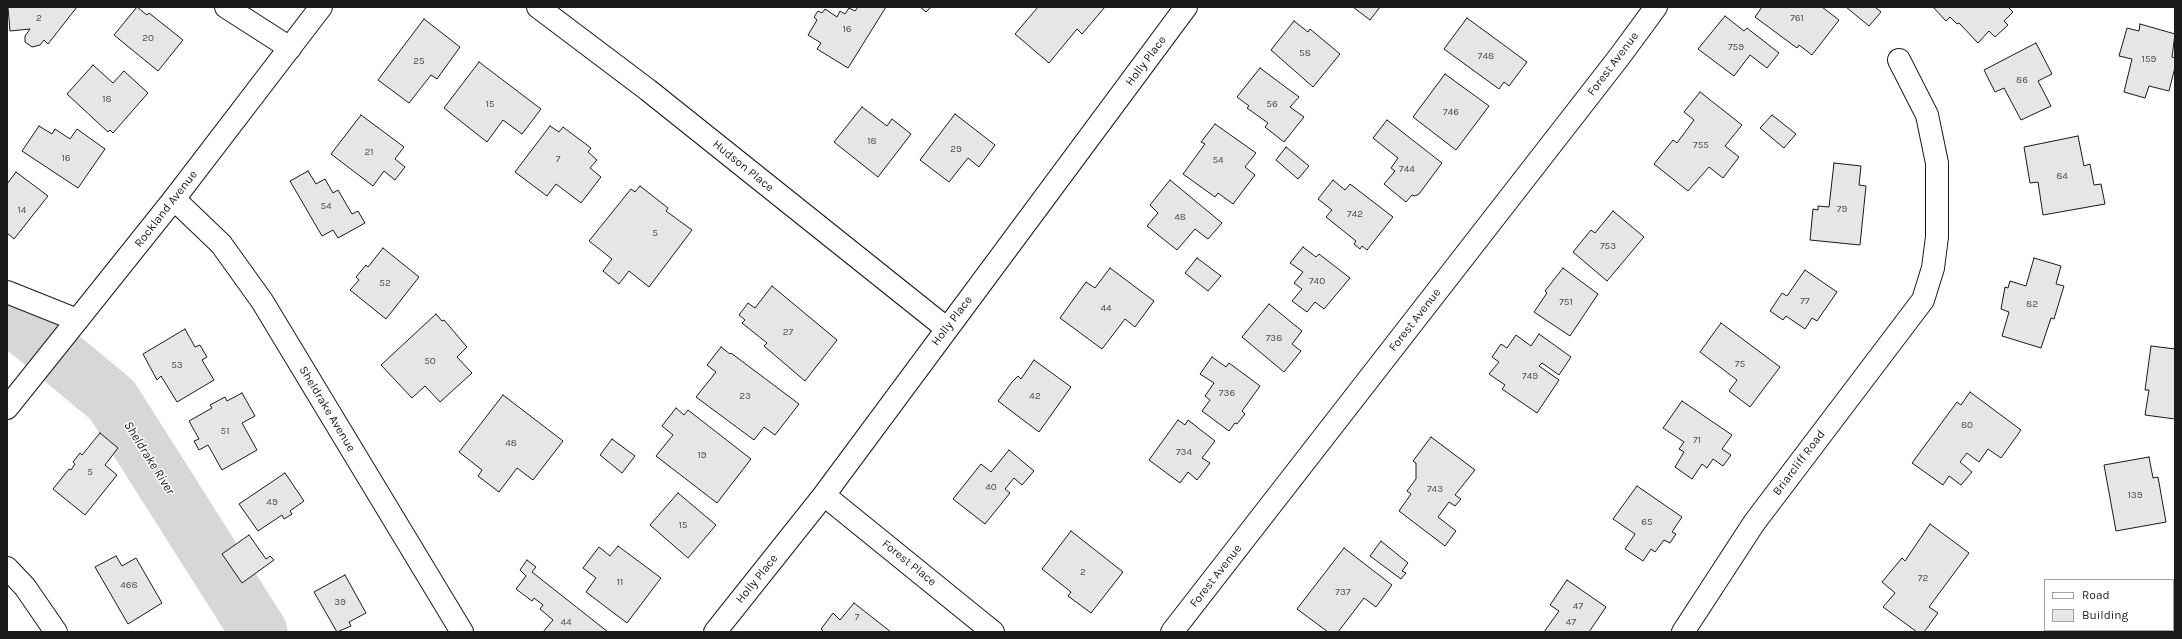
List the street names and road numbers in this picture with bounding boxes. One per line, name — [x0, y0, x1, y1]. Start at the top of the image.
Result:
street label: Forest Avenue — [1584, 29, 1642, 99]
street label: Holly Place — [1123, 33, 1169, 89]
street label: Hudson Place — [710, 137, 776, 195]
street label: Rockland Avenue — [132, 168, 200, 250]
street label: Forest Avenue — [1386, 286, 1444, 354]
street label: Holly Place — [929, 293, 975, 349]
street label: Sheldrake Avenue — [296, 364, 358, 454]
street label: Briarcliff Road — [1770, 427, 1828, 499]
street label: Forest Place — [879, 537, 939, 589]
street label: Forest Avenue — [1187, 542, 1245, 610]
street label: Holly Place — [733, 552, 781, 606]

